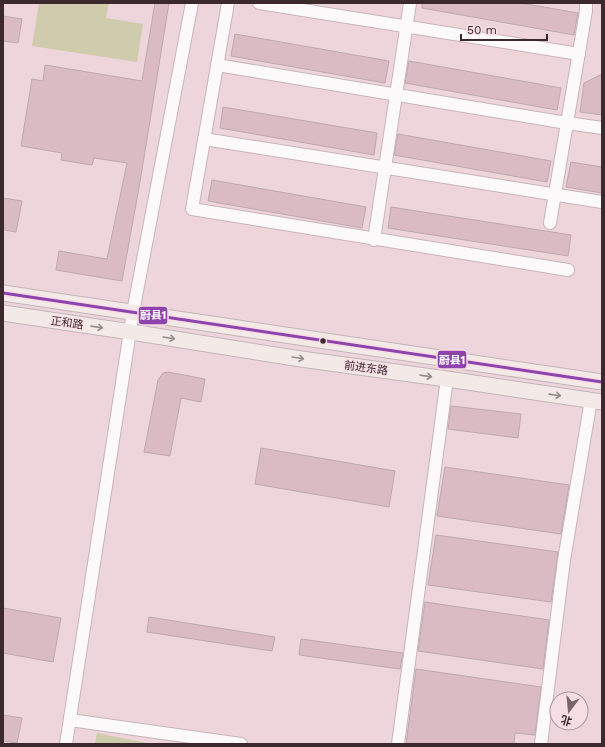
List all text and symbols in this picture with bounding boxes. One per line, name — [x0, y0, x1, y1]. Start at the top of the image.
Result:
scale bar — [461, 16, 547, 42]
text: 50 m — [467, 23, 497, 37]
line badge: 蔚县1 — [138, 306, 168, 325]
text: 蔚县1 — [140, 309, 166, 322]
street label: 正和路 — [50, 314, 84, 332]
one-way arrow — [90, 323, 103, 331]
one-way arrow — [162, 334, 175, 342]
unlabelled marker — [318, 336, 328, 346]
line badge: 蔚县1 — [437, 350, 467, 369]
one-way arrow — [291, 354, 304, 362]
text: 蔚县1 — [439, 354, 465, 367]
street label: 前进东路 — [343, 359, 389, 377]
one-way arrow — [420, 372, 433, 380]
one-way arrow — [548, 391, 561, 399]
north arrow — [549, 691, 589, 731]
text: 北 — [559, 712, 573, 728]

